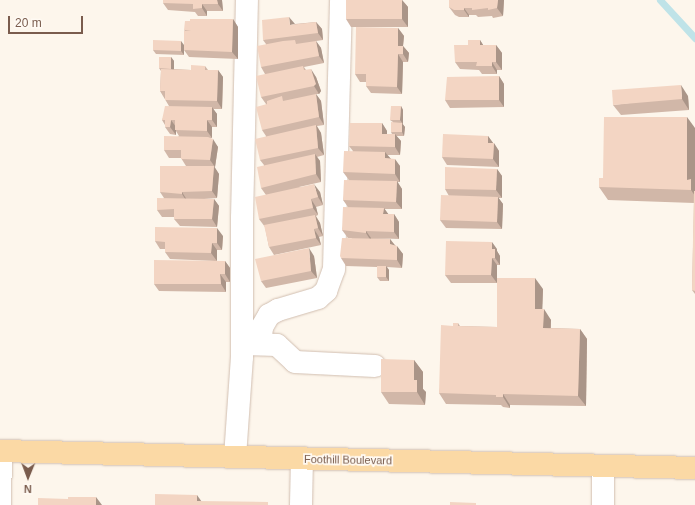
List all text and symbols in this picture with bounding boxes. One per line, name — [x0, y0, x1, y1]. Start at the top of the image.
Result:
scale bar — [10, 8, 85, 34]
text: 20 m — [15, 16, 42, 30]
street label: Foothill Boulevard — [304, 453, 392, 467]
north arrow — [8, 457, 48, 497]
text: N — [24, 483, 32, 495]

